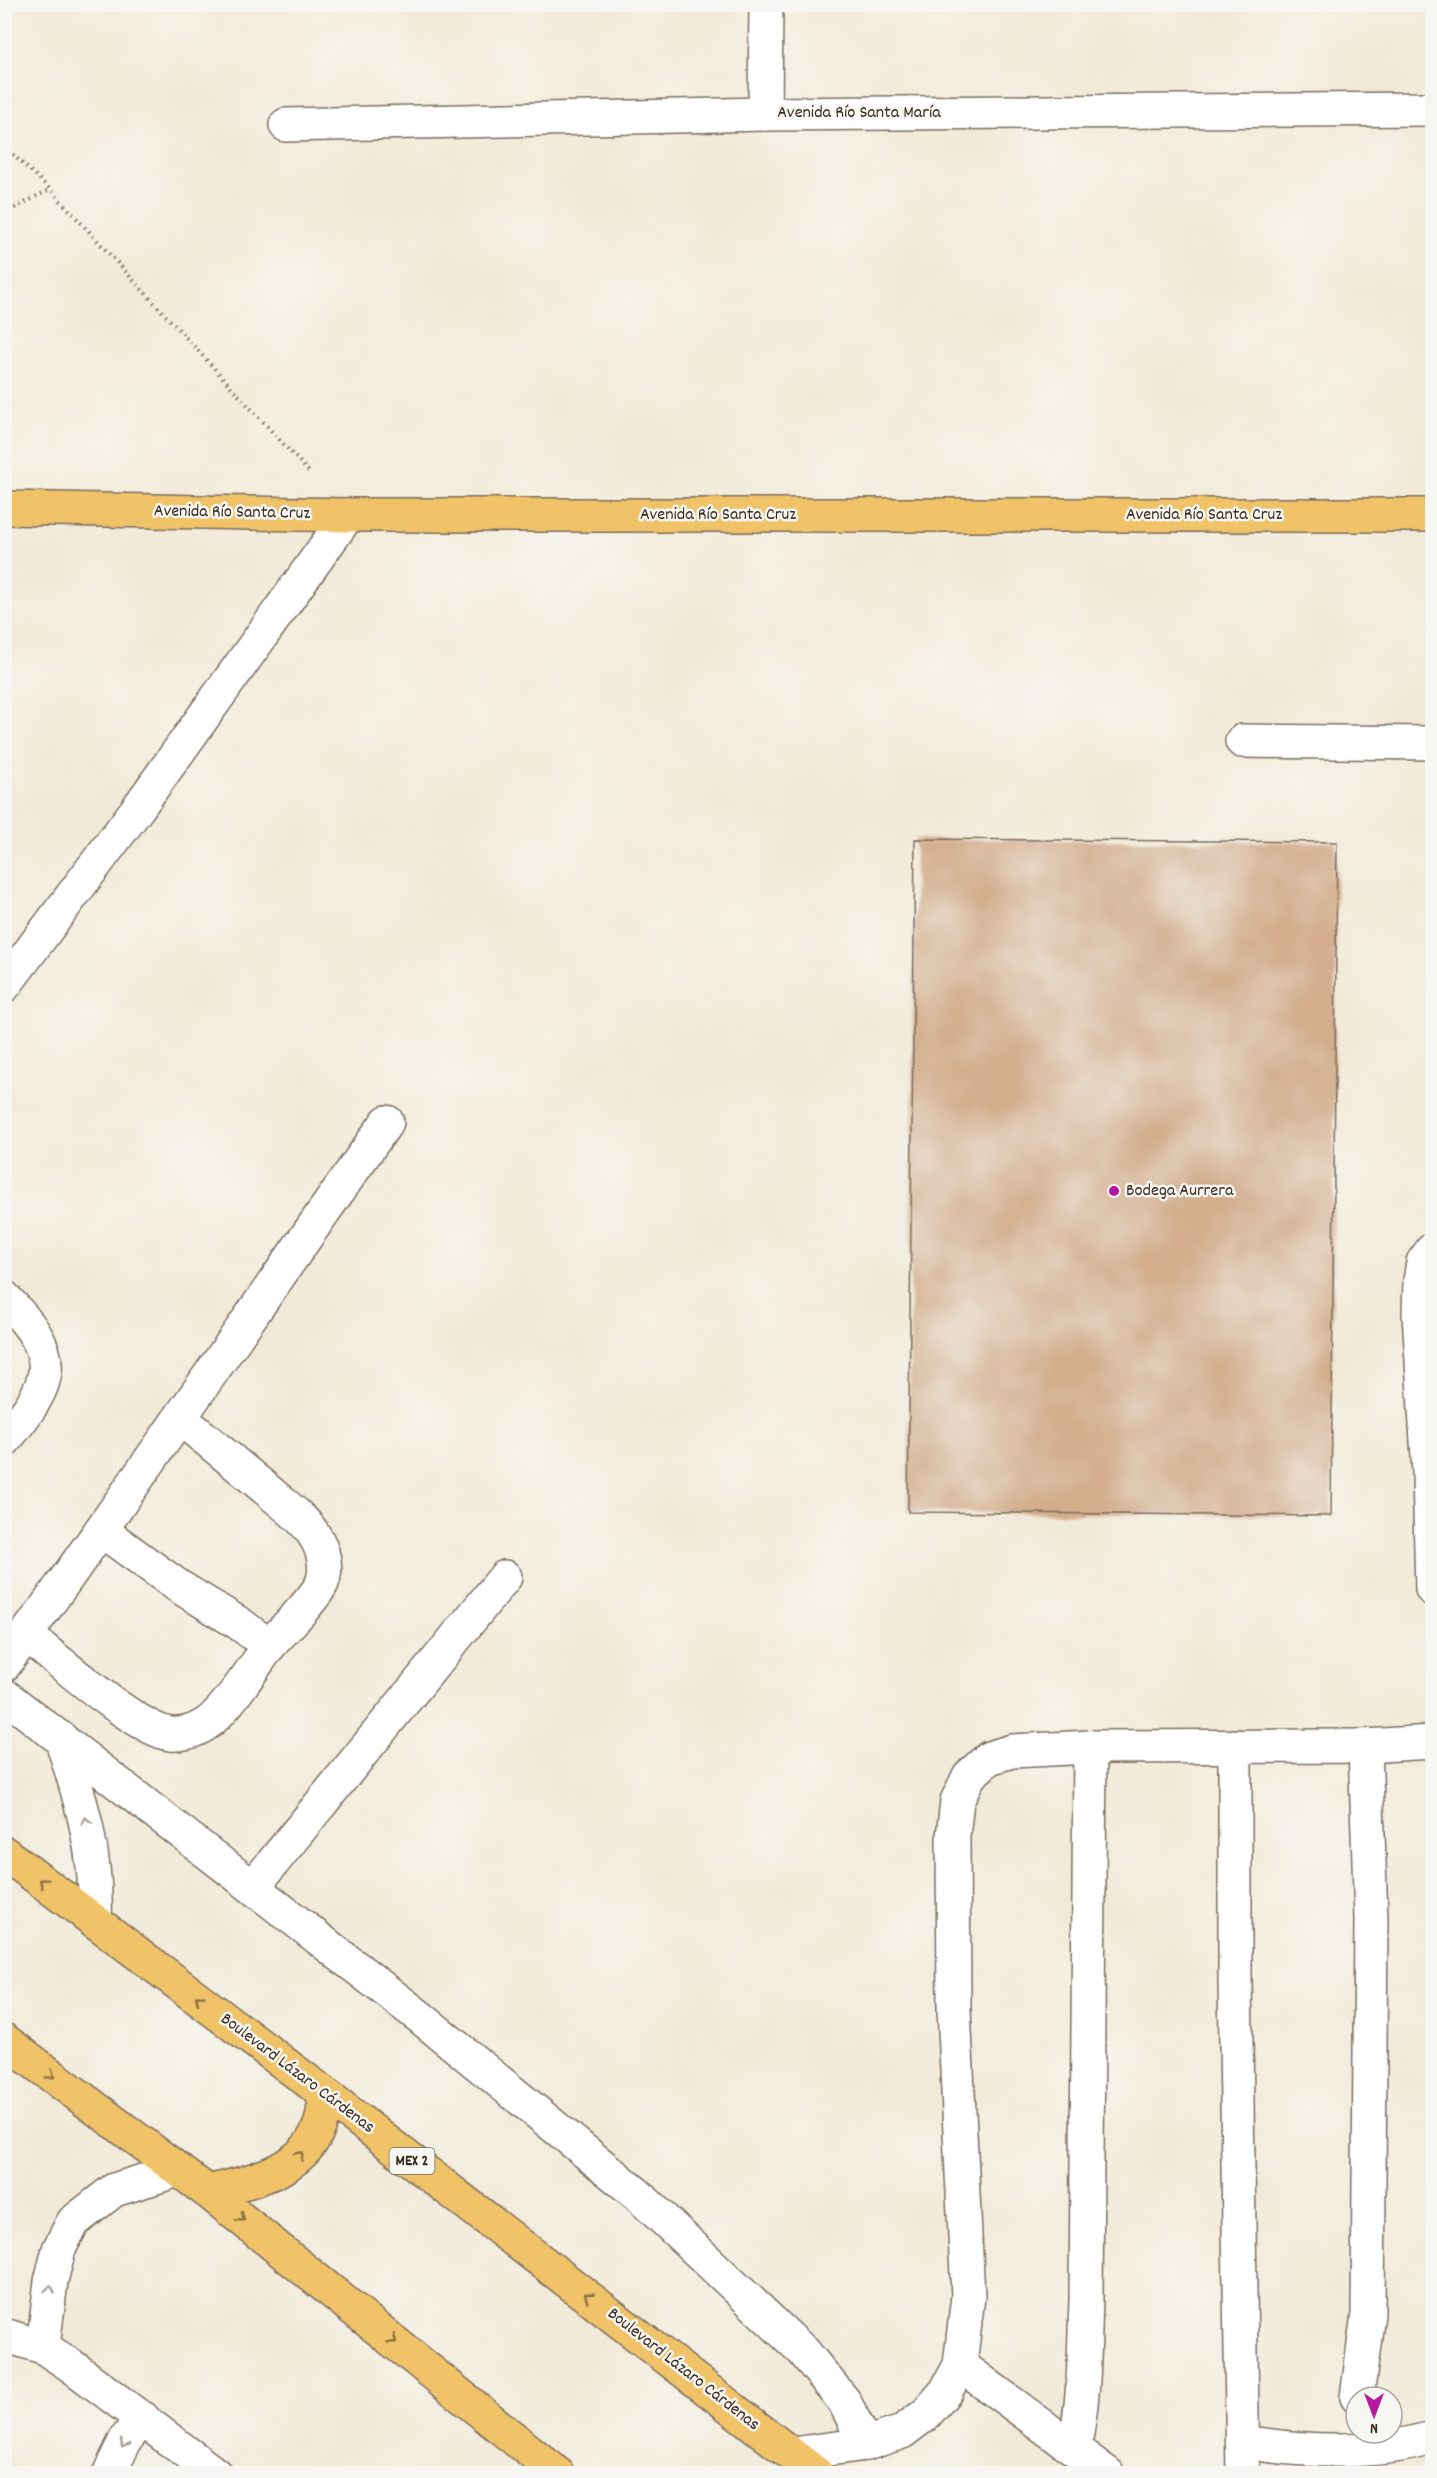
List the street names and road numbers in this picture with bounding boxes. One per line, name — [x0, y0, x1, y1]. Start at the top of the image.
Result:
street label: Avenida Río Santa María — [777, 101, 941, 126]
street label: Avenida Río Santa Cruz — [154, 499, 310, 527]
street label: Avenida Río Santa Cruz — [640, 503, 796, 528]
street label: Avenida Río Santa Cruz — [1126, 503, 1282, 528]
street label: Boulevard Lázaro Cárdenas — [215, 2008, 379, 2140]
road number: MEX 2 — [390, 2148, 434, 2174]
street label: Boulevard Lázaro Cárdenas — [601, 2302, 765, 2438]

